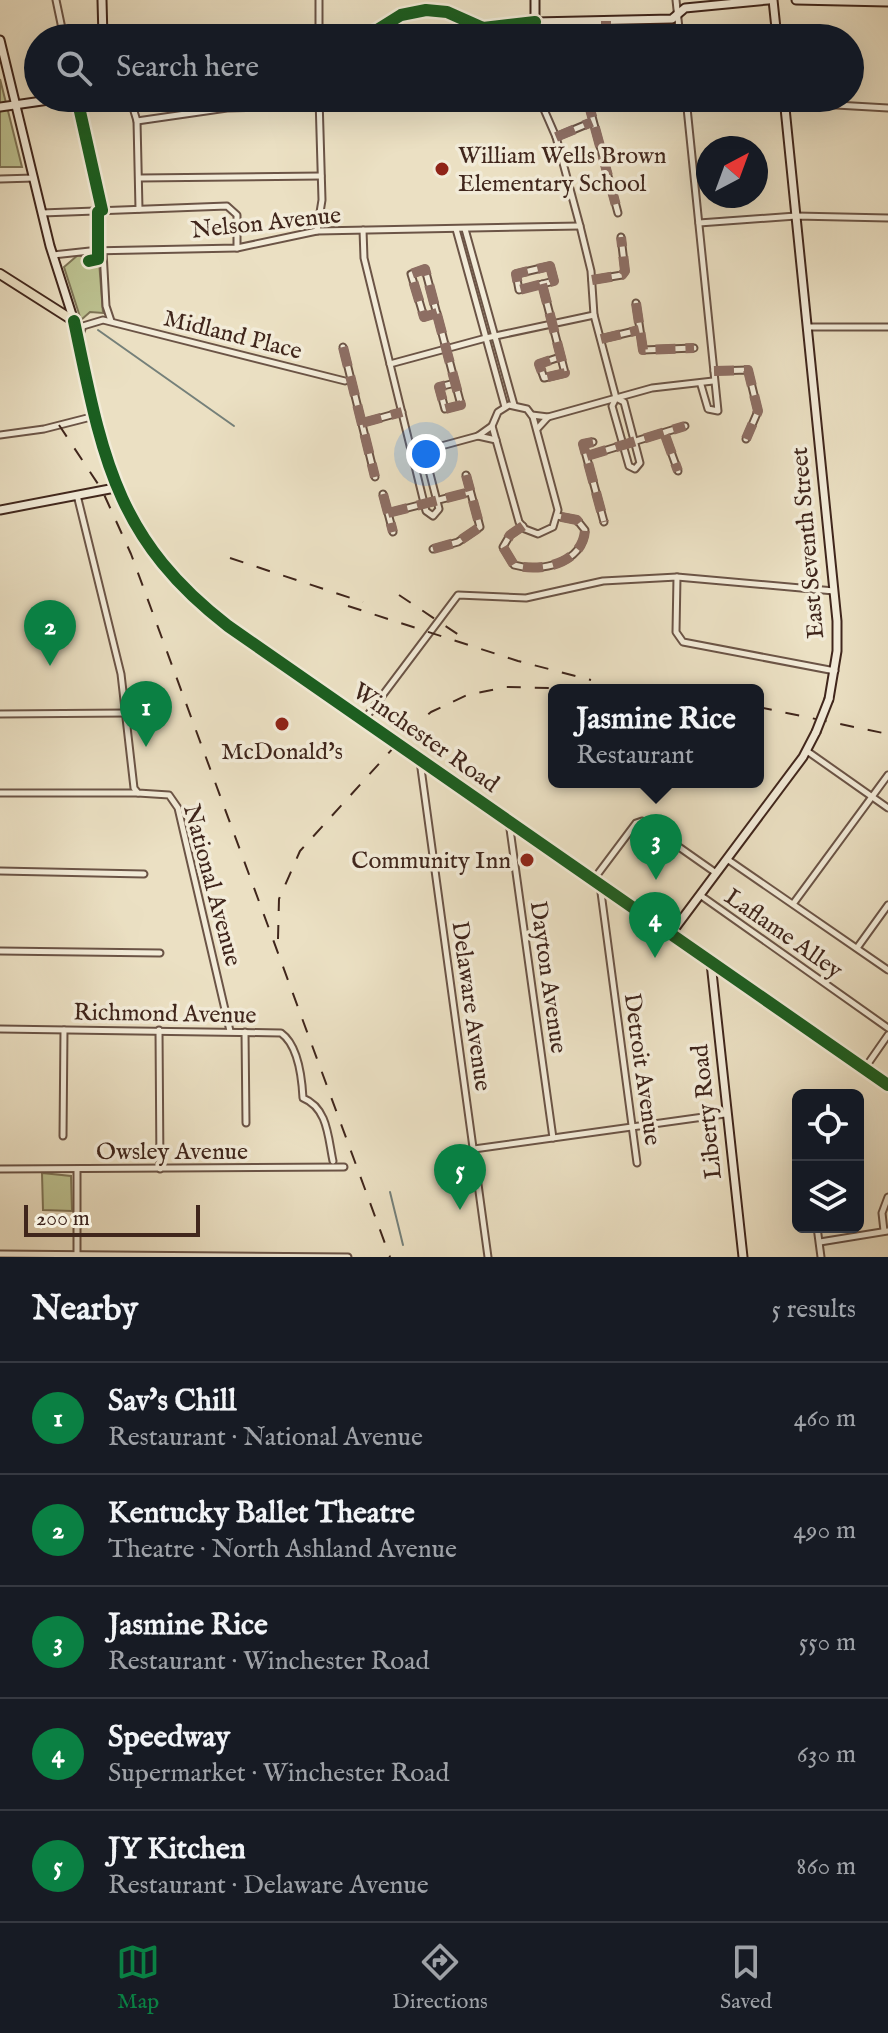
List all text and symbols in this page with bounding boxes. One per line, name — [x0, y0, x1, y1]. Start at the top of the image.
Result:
search box — [24, 24, 864, 112]
icon: search — [52, 46, 96, 90]
text: Search here — [116, 49, 259, 87]
north arrow — [696, 136, 768, 208]
place label: William Wells Brown Elementary School — [458, 141, 667, 200]
marker: William Wells Brown Elementary School — [433, 160, 451, 178]
street label: Nelson Avenue — [190, 200, 343, 247]
street label: Midland Place — [160, 303, 305, 368]
your location — [406, 434, 446, 474]
street label: East Seventh Street — [785, 446, 832, 640]
pin: 2 — [24, 600, 76, 666]
street label: Winchester Road — [346, 676, 505, 800]
pin: 1 — [120, 681, 172, 747]
popup — [548, 684, 764, 788]
text: Jasmine Rice — [576, 701, 736, 739]
marker: McDonald's — [273, 715, 291, 733]
place label: McDonald's — [221, 737, 343, 768]
text: Restaurant — [576, 739, 694, 772]
street label: National Avenue — [175, 801, 248, 970]
pin: 3 — [630, 814, 682, 880]
place label: Community Inn — [351, 846, 511, 877]
marker: Community Inn — [518, 851, 536, 869]
street label: Laflame Alley — [718, 882, 849, 986]
pin: 4 — [629, 892, 681, 958]
street label: Dayton Avenue — [521, 899, 574, 1055]
street label: Delaware Avenue — [443, 919, 498, 1093]
street label: Detroit Avenue — [615, 991, 668, 1147]
street label: Richmond Avenue — [73, 997, 257, 1032]
street label: Liberty Road — [685, 1043, 730, 1181]
map controls — [792, 1089, 864, 1233]
button: locate — [792, 1089, 864, 1161]
street label: Owsley Avenue — [96, 1137, 248, 1168]
pin: 5 — [434, 1144, 486, 1210]
button: layers — [792, 1161, 864, 1233]
scale bar — [24, 1201, 200, 1237]
text: 200 m — [36, 1205, 90, 1233]
text: Nearby — [32, 1288, 138, 1331]
text: 5 results — [772, 1293, 856, 1326]
text: Sav's Chill — [108, 1383, 236, 1421]
text: 1 — [53, 1402, 63, 1435]
text: 460 m — [794, 1402, 856, 1435]
text: Restaurant · National Avenue — [108, 1421, 423, 1454]
text: Kentucky Ballet Theatre — [108, 1495, 415, 1533]
text: 2 — [52, 1514, 64, 1547]
text: 490 m — [793, 1514, 856, 1547]
text: Theatre · North Ashland Avenue — [108, 1533, 457, 1566]
text: Jasmine Rice — [108, 1607, 268, 1645]
text: 3 — [53, 1626, 63, 1659]
text: 550 m — [799, 1626, 856, 1659]
text: Restaurant · Winchester Road — [108, 1645, 429, 1678]
text: Speedway — [108, 1719, 230, 1757]
text: 4 — [52, 1738, 64, 1771]
text: 630 m — [797, 1738, 856, 1771]
text: Supermarket · Winchester Road — [108, 1757, 449, 1790]
text: JY Kitchen — [108, 1831, 246, 1869]
text: 5 — [53, 1850, 63, 1883]
text: 860 m — [796, 1850, 856, 1883]
text: Restaurant · Delaware Avenue — [108, 1869, 429, 1902]
tab: Map — [116, 1940, 160, 2016]
tab: Directions — [392, 1940, 488, 2016]
tab: Saved — [720, 1940, 772, 2016]

